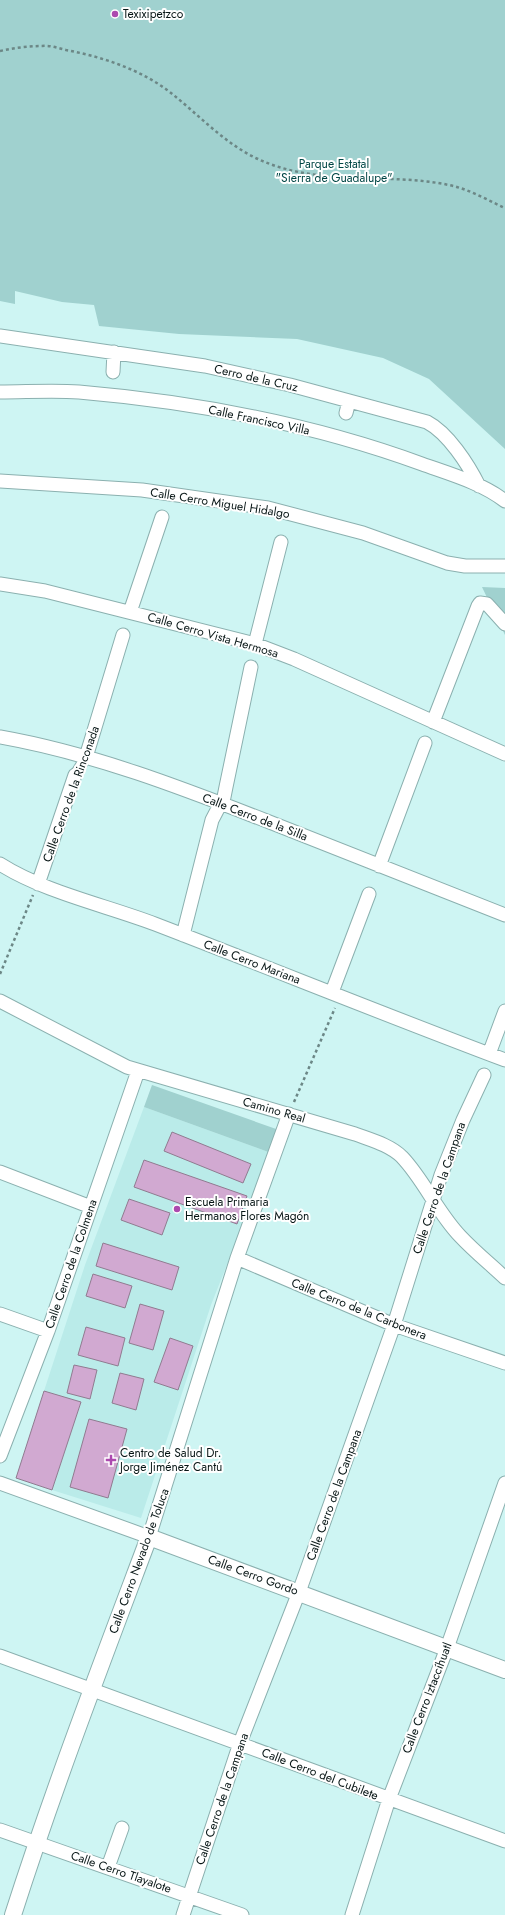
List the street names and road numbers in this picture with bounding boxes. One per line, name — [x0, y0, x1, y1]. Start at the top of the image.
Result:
street label: Cerro de la Cruz — [212, 360, 300, 396]
street label: Calle Francisco Villa — [207, 400, 312, 440]
street label: Calle Cerro Miguel Hidalgo — [149, 483, 291, 523]
street label: Calle Cerro Vista Hermosa — [145, 608, 281, 662]
street label: Calle Cerro de la Rinconada — [38, 723, 104, 865]
street label: Calle Cerro de la Silla — [200, 789, 311, 845]
street label: Calle Cerro Mariana — [201, 935, 303, 989]
street label: Camino Real — [241, 1092, 307, 1128]
street label: Calle Cerro de la Campana — [408, 1119, 470, 1256]
street label: Calle Cerro de la Colmena — [40, 1197, 102, 1331]
street label: Calle Cerro de la Carbonera — [289, 1274, 430, 1344]
street label: Calle Cerro de la Campana — [302, 1427, 366, 1563]
street label: Calle Cerro Nevado de Toluca — [104, 1486, 174, 1636]
street label: Calle Cerro Gordo — [205, 1550, 301, 1600]
street label: Calle Cerro Iztaccíhuatl — [398, 1640, 456, 1756]
street label: Calle Cerro de la Campana — [191, 1730, 253, 1867]
street label: Calle Cerro del Cubilete — [259, 1743, 381, 1805]
street label: Calle Cerro Tlayalote — [68, 1846, 174, 1898]

